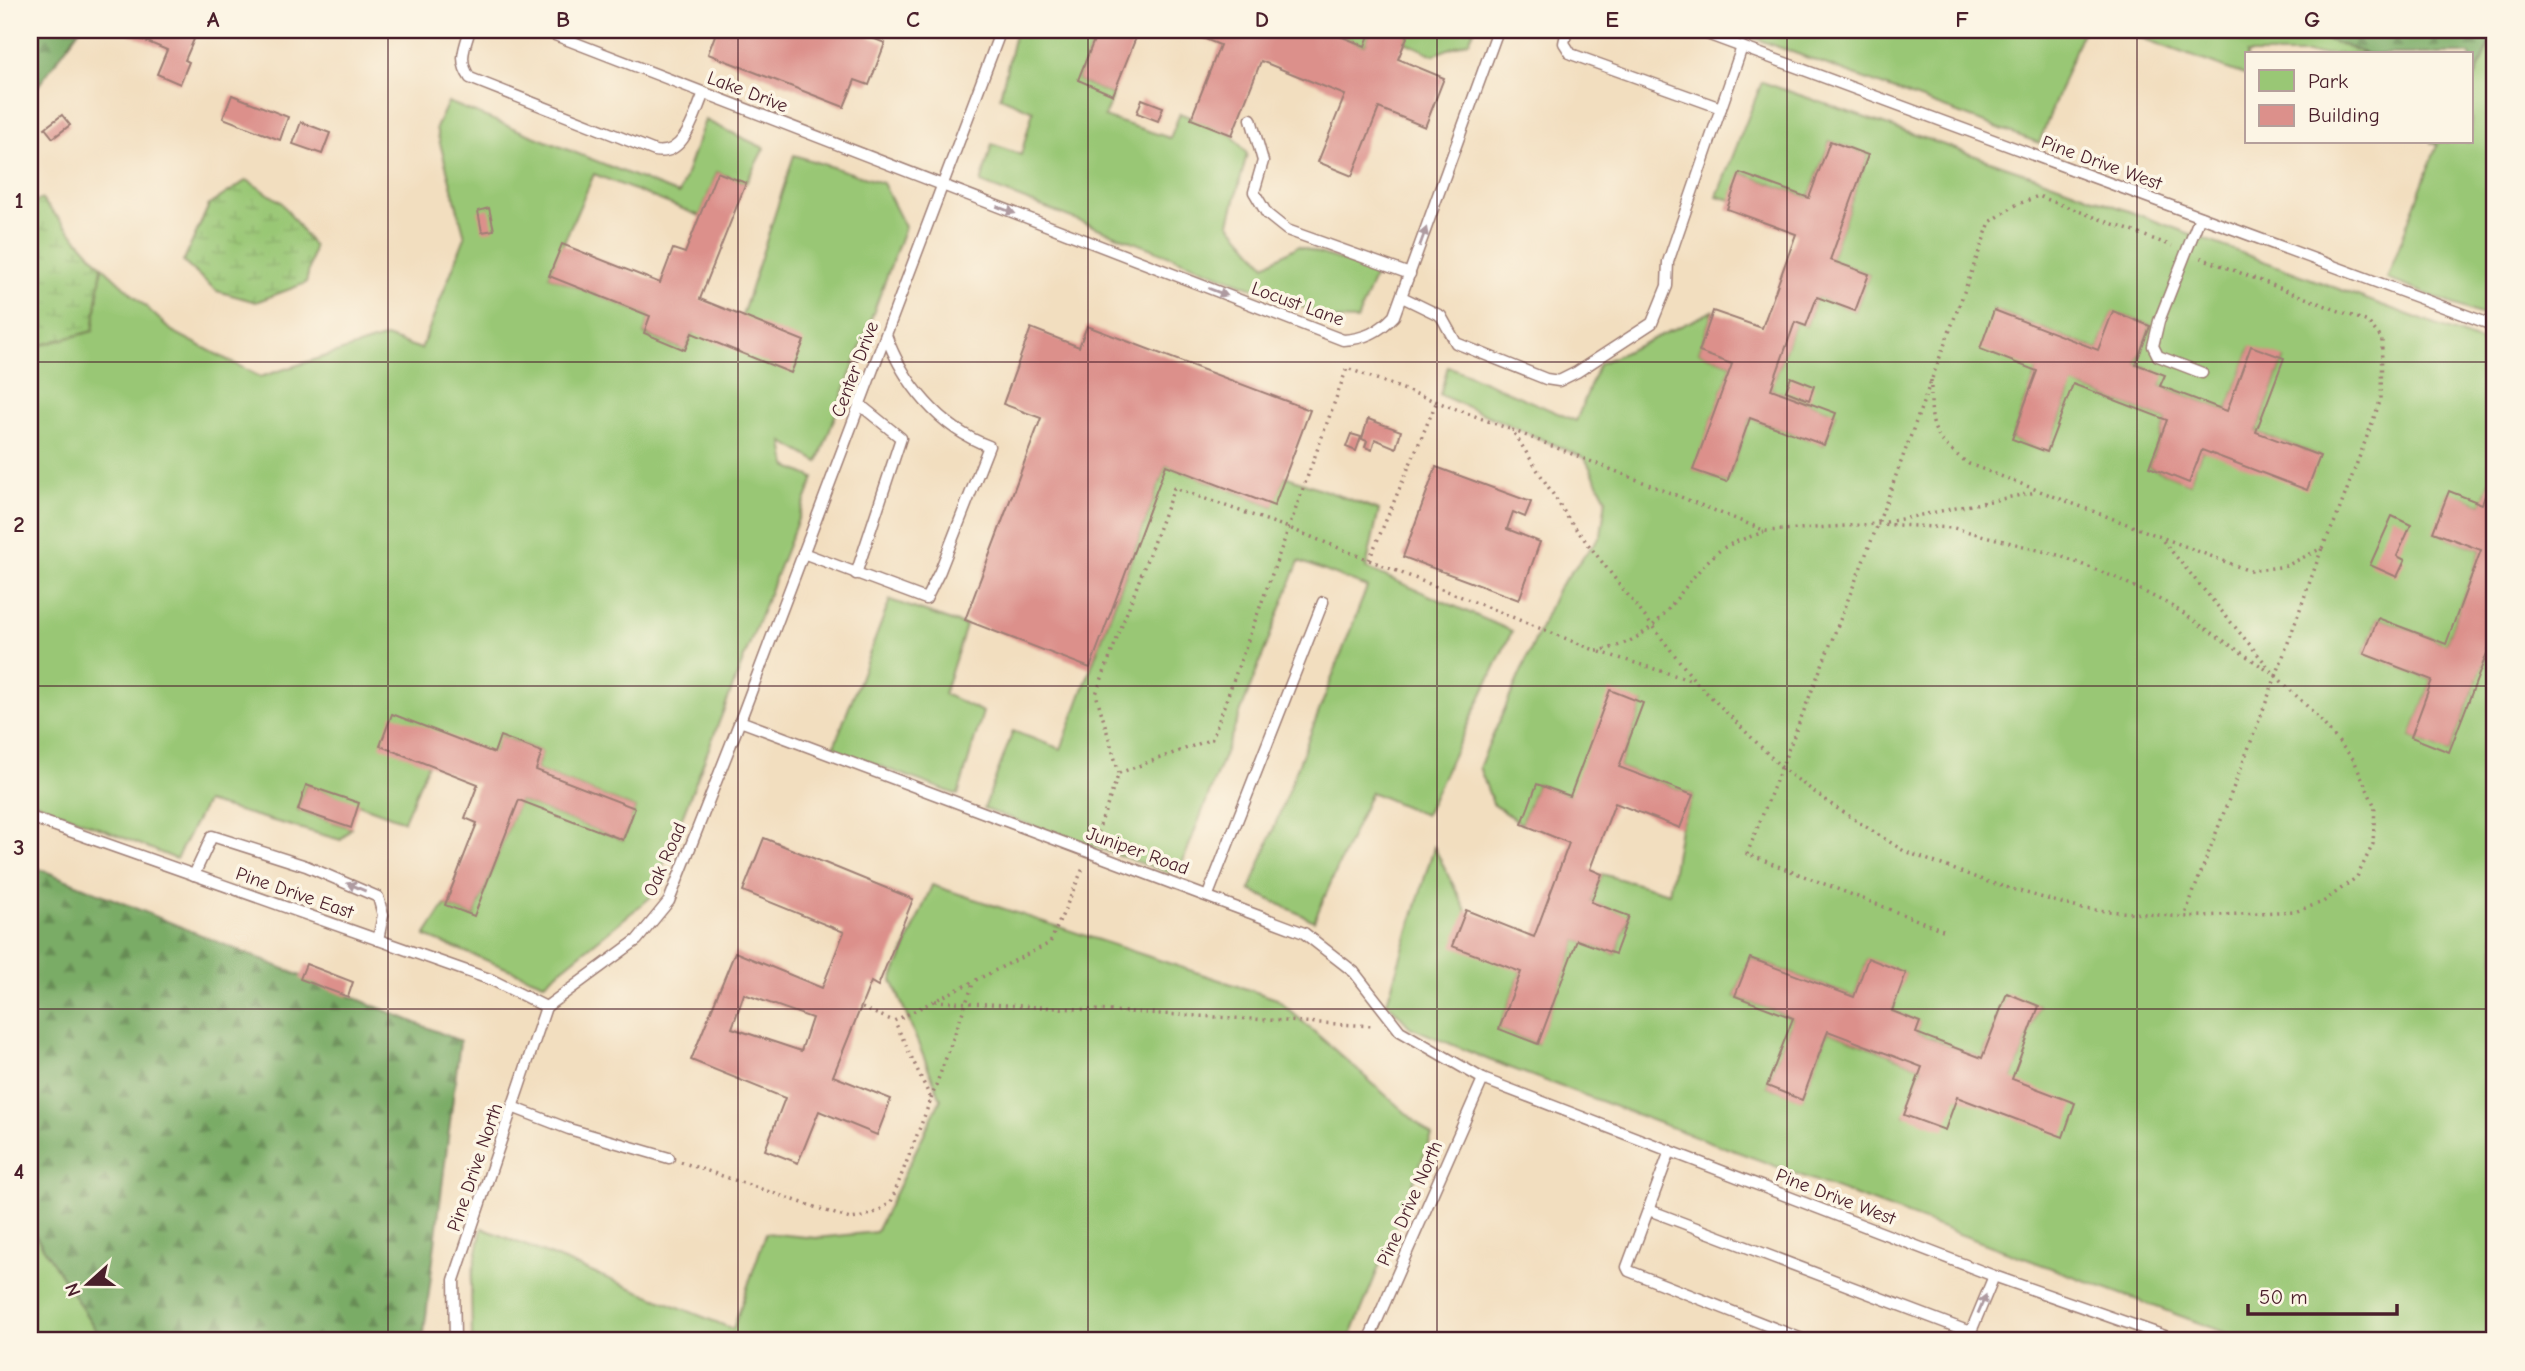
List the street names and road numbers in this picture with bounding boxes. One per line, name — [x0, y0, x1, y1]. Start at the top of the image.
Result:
street label: Lake Drive — [704, 67, 791, 117]
street label: Pine Drive West — [2038, 131, 2165, 195]
street label: Locust Lane — [1248, 277, 1347, 331]
street label: Center Drive — [827, 318, 883, 420]
street label: Oak Road — [639, 819, 691, 900]
street label: Juniper Road — [1083, 822, 1192, 880]
street label: Pine Drive East — [233, 862, 357, 924]
street label: Pine Drive North — [443, 1100, 507, 1234]
street label: Pine Drive North — [1373, 1138, 1447, 1269]
street label: Pine Drive West — [1773, 1164, 1899, 1230]

